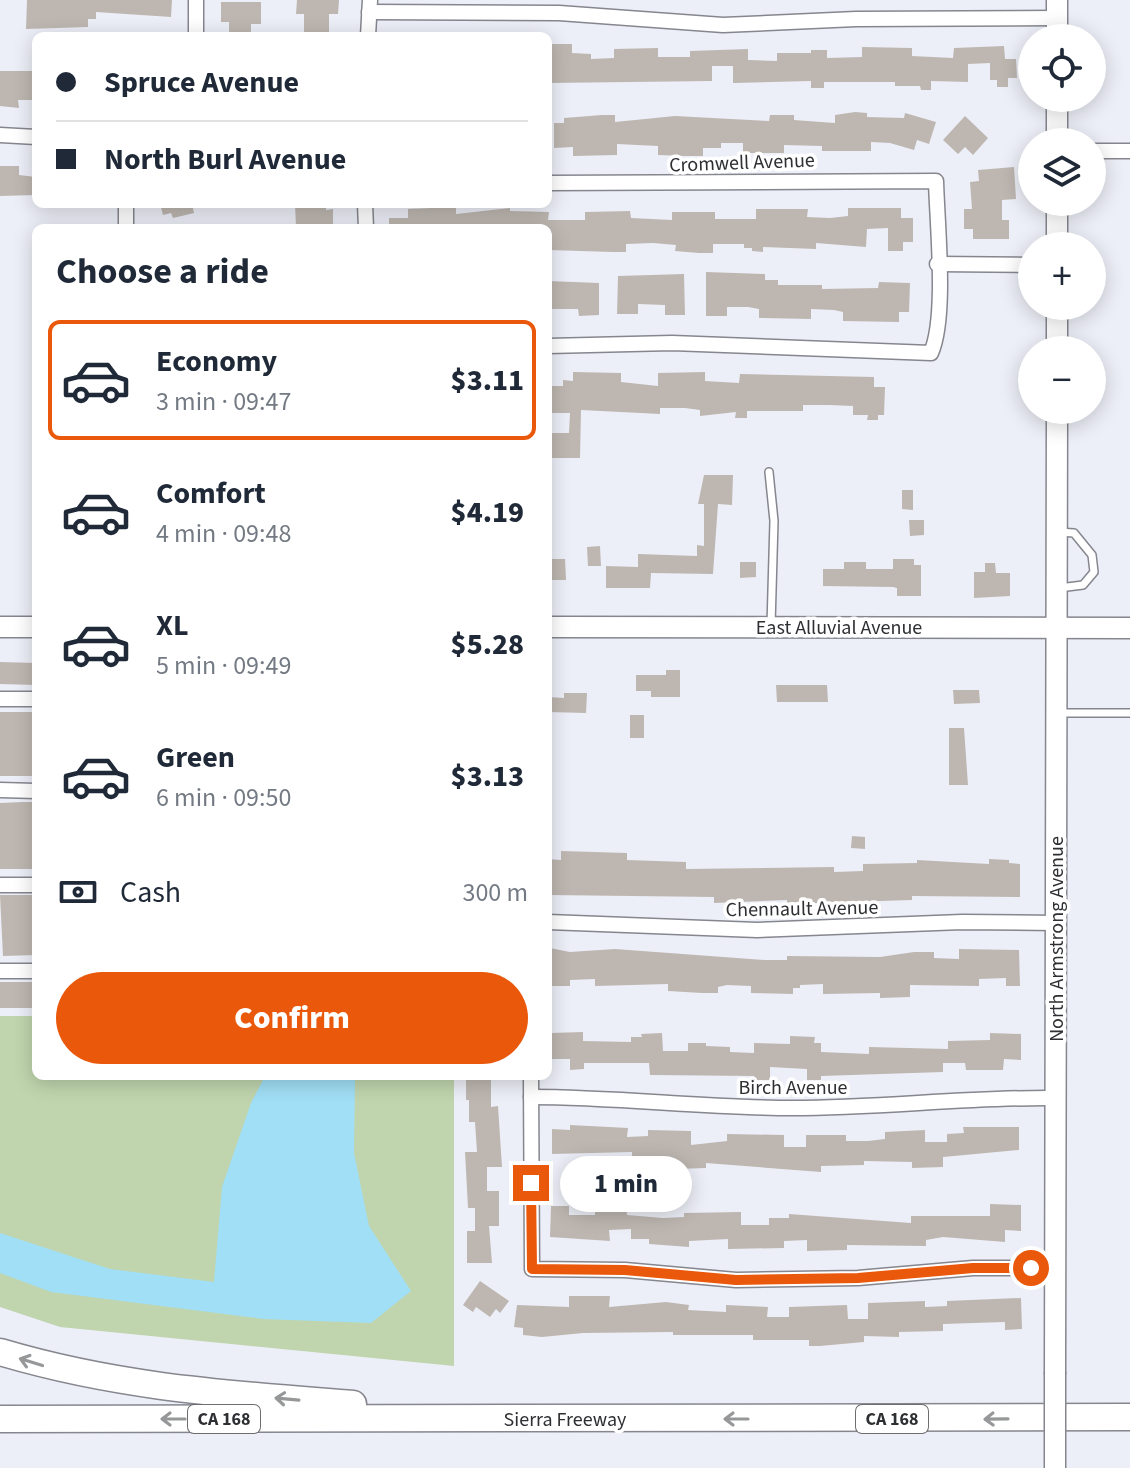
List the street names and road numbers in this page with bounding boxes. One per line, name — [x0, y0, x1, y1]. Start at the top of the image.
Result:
street label: Cromwell Avenue — [669, 146, 815, 180]
street label: East Alluvial Avenue — [756, 614, 922, 642]
street label: North Armstrong Avenue — [1043, 836, 1071, 1042]
street label: Chennault Avenue — [726, 894, 879, 924]
street label: Birch Avenue — [738, 1074, 848, 1102]
road number: CA 168 — [188, 1405, 260, 1433]
road number: CA 168 — [856, 1405, 928, 1433]
street label: Sierra Freeway — [504, 1406, 627, 1434]

